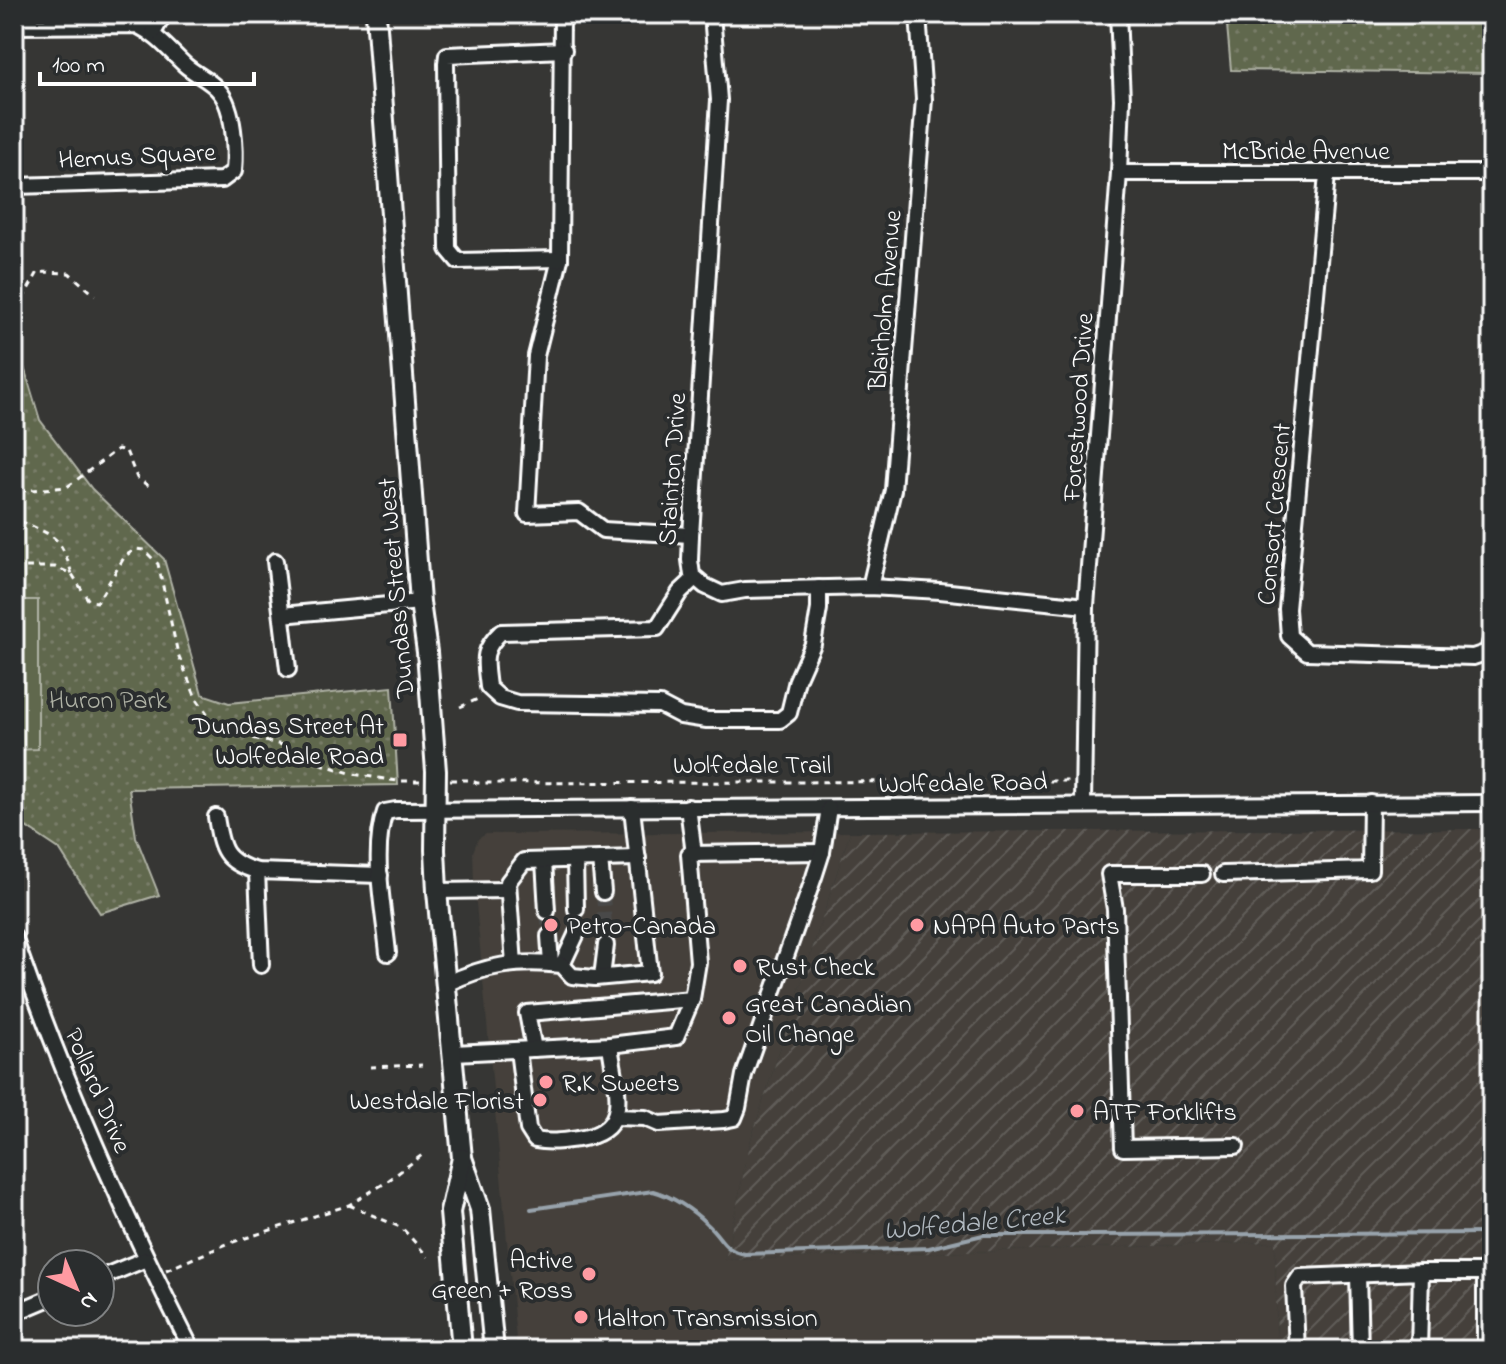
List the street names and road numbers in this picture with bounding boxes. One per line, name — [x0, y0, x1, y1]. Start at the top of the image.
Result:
street label: McBride Avenue — [1222, 134, 1390, 172]
street label: Hemus Square — [58, 135, 217, 181]
street label: Blairholm Avenue — [860, 208, 914, 393]
street label: Forestwood Drive — [1054, 311, 1106, 504]
street label: Stainton Drive — [650, 391, 698, 547]
street label: Consort Crescent — [1249, 421, 1303, 607]
street label: Dundas Street West — [369, 476, 427, 700]
street label: Wolfedale Trail — [673, 748, 831, 786]
street label: Wolfedale Road — [878, 765, 1048, 805]
street label: Pollard Drive — [53, 1023, 140, 1160]

